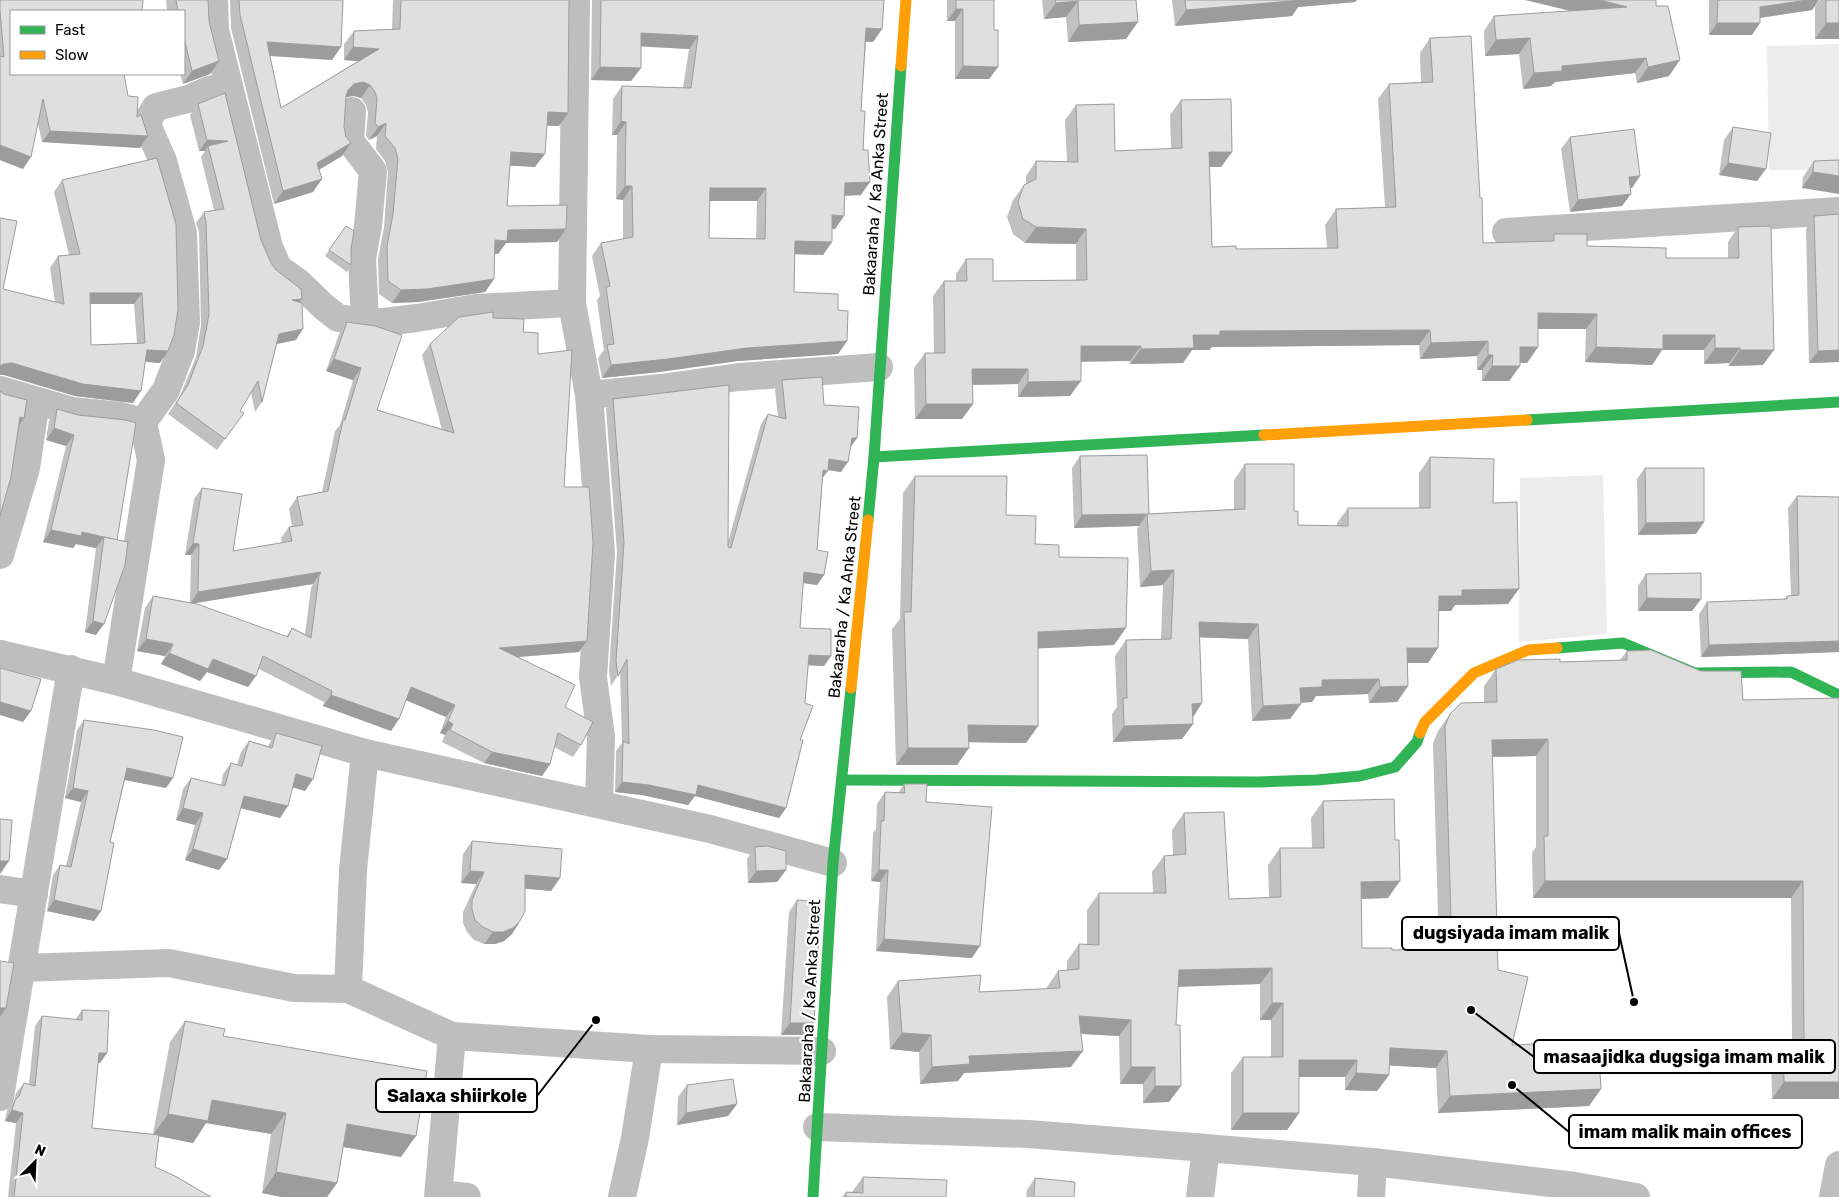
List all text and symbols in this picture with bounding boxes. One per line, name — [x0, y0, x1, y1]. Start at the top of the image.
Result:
legend — [10, 10, 185, 75]
text: Fast — [55, 21, 85, 39]
text: Slow — [55, 46, 88, 64]
street label: Bakaaraha / Ka Anka Street — [859, 92, 892, 296]
street label: Bakaaraha / Ka Anka Street — [824, 495, 865, 699]
street label: Bakaaraha / Ka Anka Street — [795, 899, 824, 1103]
callout: dugsiyada imam malik — [1402, 917, 1619, 950]
text: dugsiyada imam malik — [1413, 922, 1610, 944]
callout: masaajidka dugsiga imam malik — [1534, 1040, 1835, 1073]
text: masaajidka dugsiga imam malik — [1543, 1046, 1825, 1068]
callout: Salaxa shiirkole — [376, 1079, 537, 1112]
text: Salaxa shiirkole — [387, 1085, 527, 1107]
callout: imam malik main offices — [1569, 1115, 1802, 1148]
text: imam malik main offices — [1579, 1121, 1791, 1143]
north arrow — [10, 1137, 60, 1187]
text: N — [32, 1141, 48, 1160]

